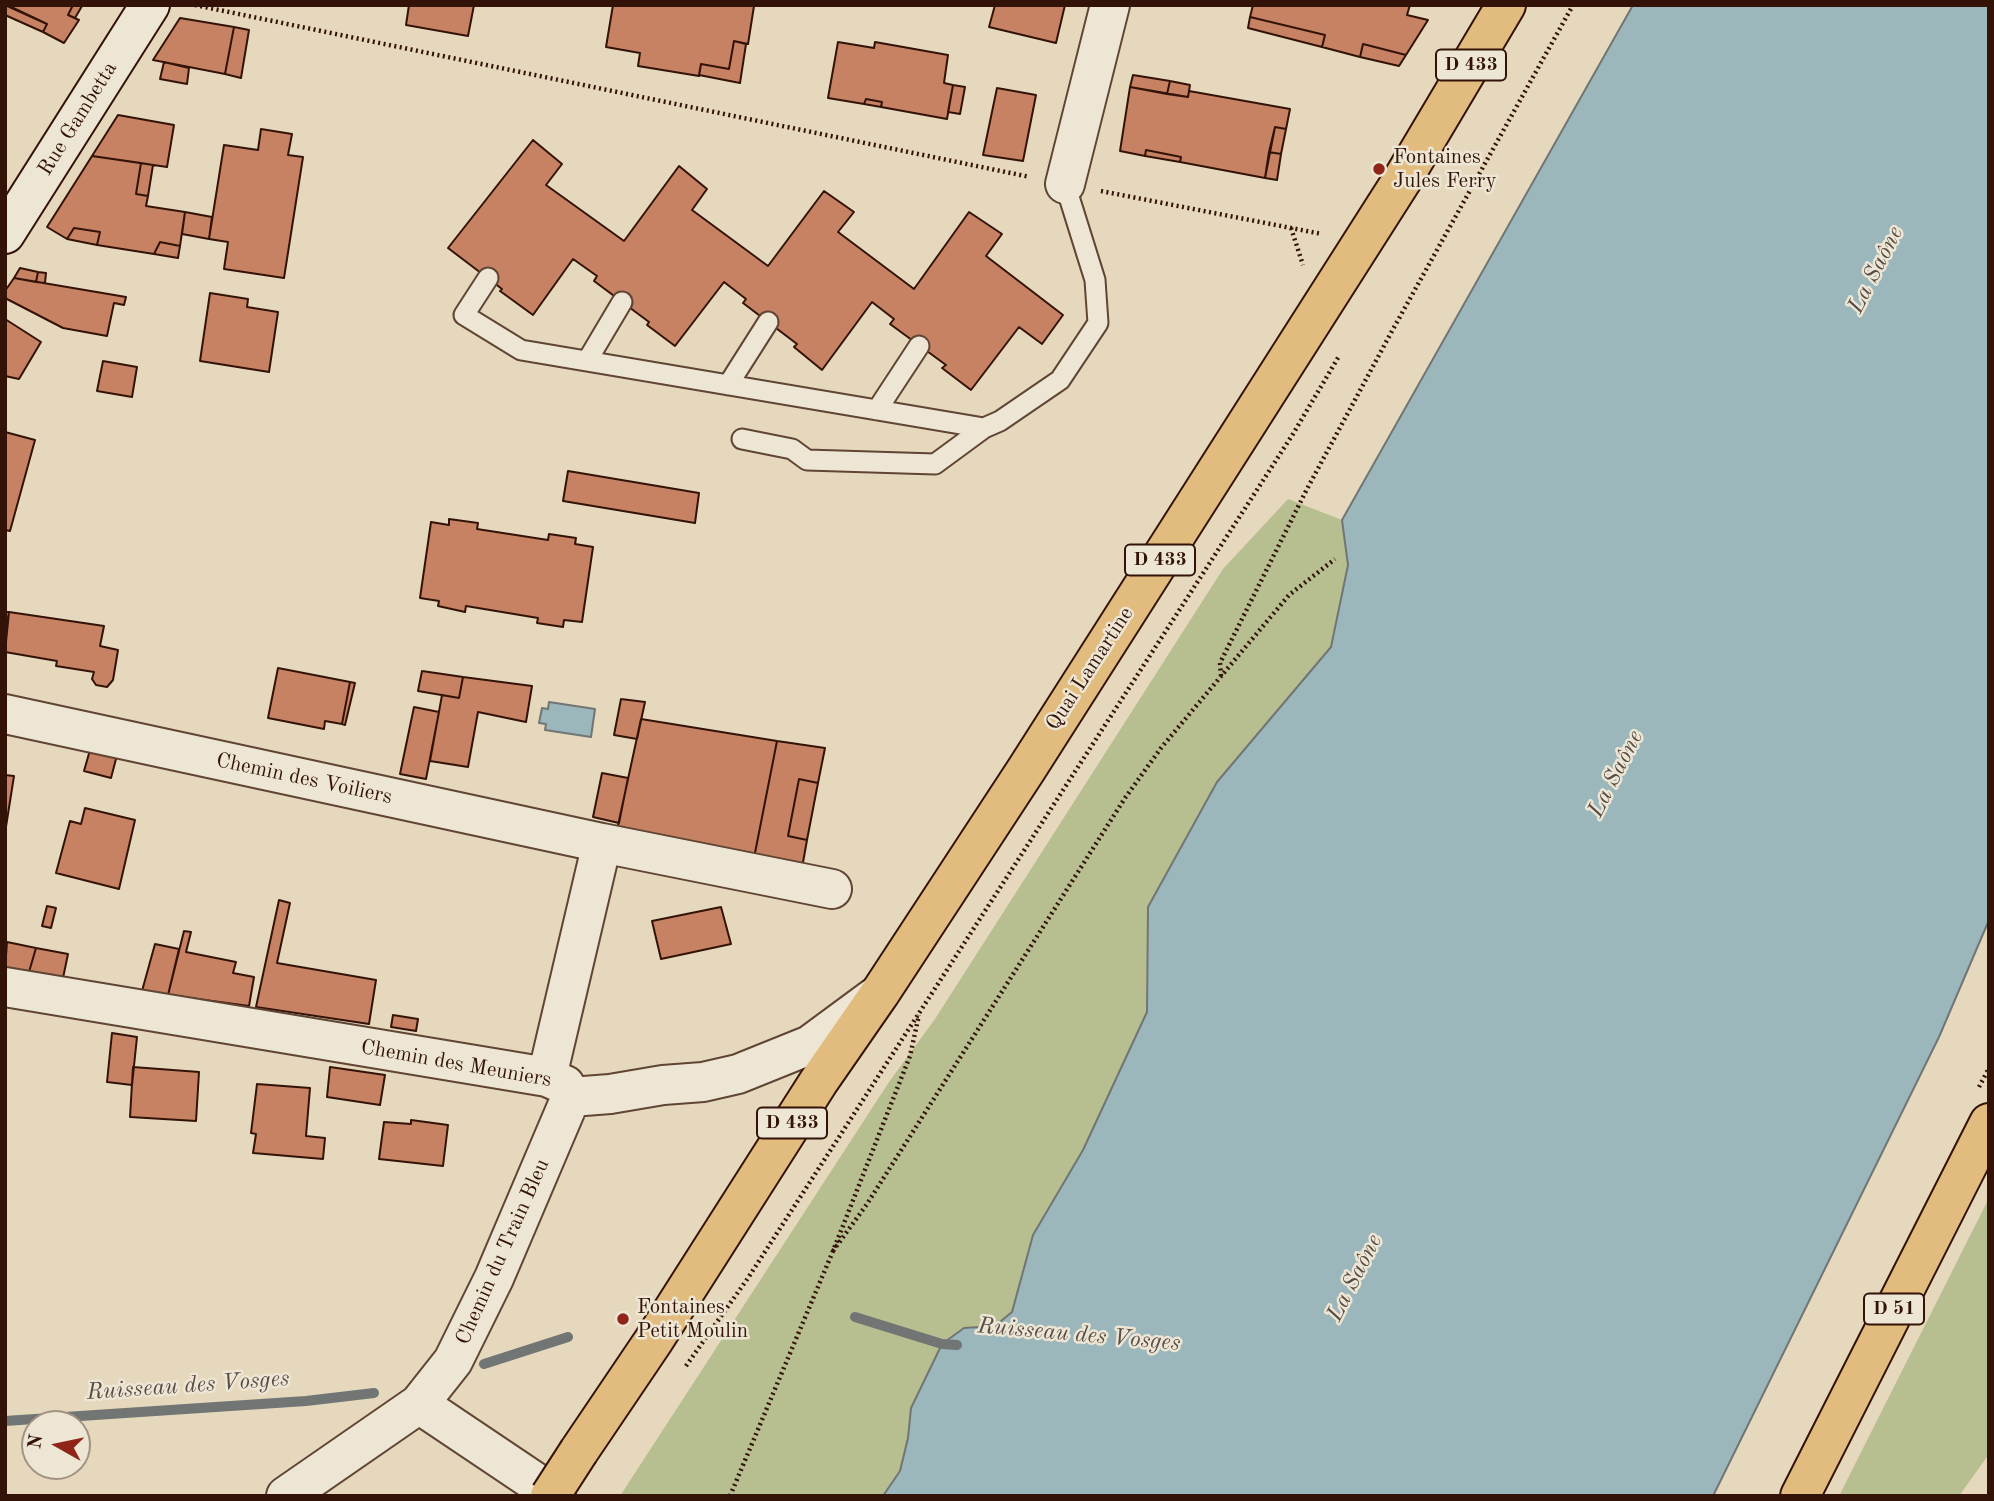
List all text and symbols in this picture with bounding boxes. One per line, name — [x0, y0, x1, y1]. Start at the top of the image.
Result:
road number: D 433 — [1436, 50, 1506, 80]
street label: Rue Gambetta — [33, 57, 123, 181]
place label: Fontaines Jules Ferry — [1393, 144, 1497, 194]
marker: Fontaines Jules Ferry — [1371, 161, 1387, 177]
water label: La Saône — [1842, 222, 1910, 318]
road number: D 433 — [1125, 544, 1195, 576]
street label: Quai Lamartine — [1041, 603, 1139, 735]
water label: La Saône — [1582, 726, 1650, 822]
street label: Chemin des Voiliers — [214, 748, 394, 810]
street label: Chemin des Meuniers — [359, 1035, 553, 1093]
road number: D 433 — [757, 1107, 827, 1138]
street label: Chemin du Train Bleu — [451, 1155, 555, 1349]
water label: La Saône — [1321, 1230, 1389, 1326]
place label: Fontaines Petit Moulin — [637, 1294, 748, 1344]
road number: D 51 — [1864, 1294, 1924, 1324]
marker: Fontaines Petit Moulin — [615, 1311, 631, 1327]
water label: Ruisseau des Vosges — [976, 1312, 1182, 1358]
water label: Ruisseau des Vosges — [86, 1365, 290, 1407]
north arrow — [21, 1410, 91, 1480]
text: N — [26, 1433, 47, 1451]

